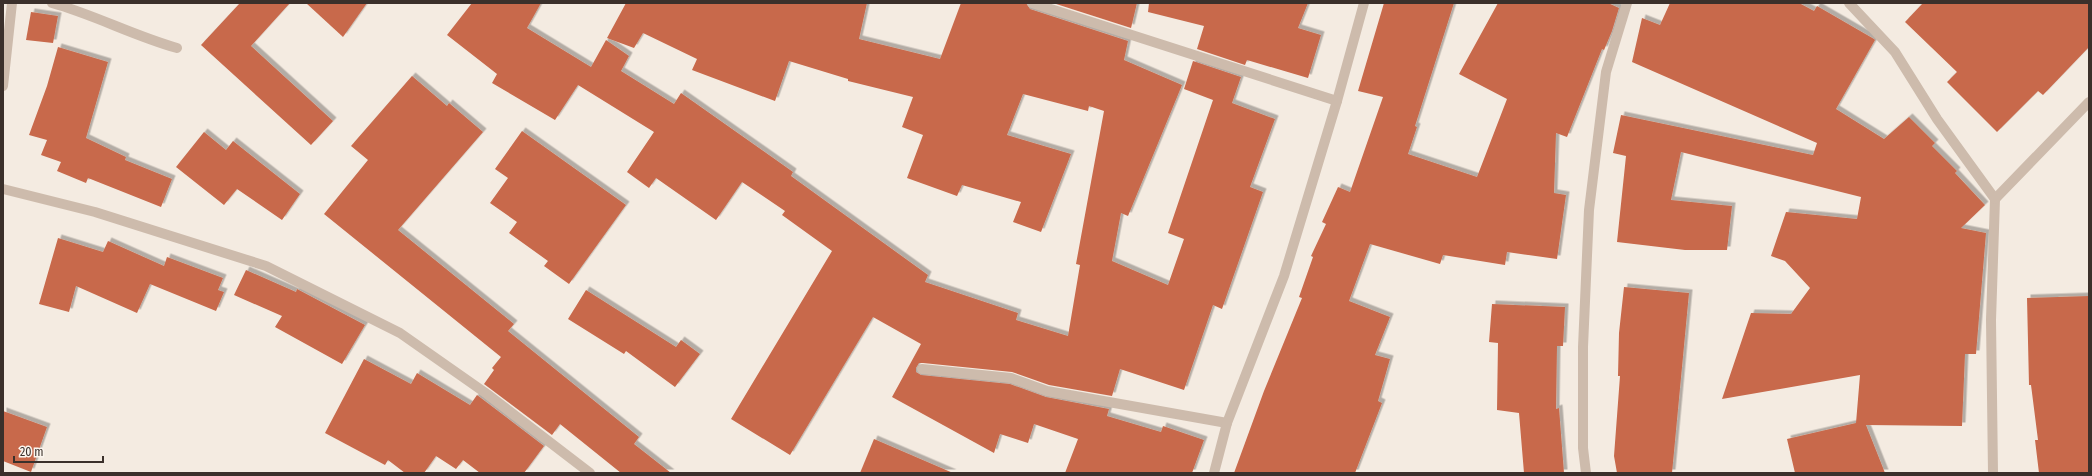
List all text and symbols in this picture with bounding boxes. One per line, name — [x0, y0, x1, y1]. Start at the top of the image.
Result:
scale bar — [14, 438, 103, 464]
text: 20 m — [20, 445, 44, 459]

